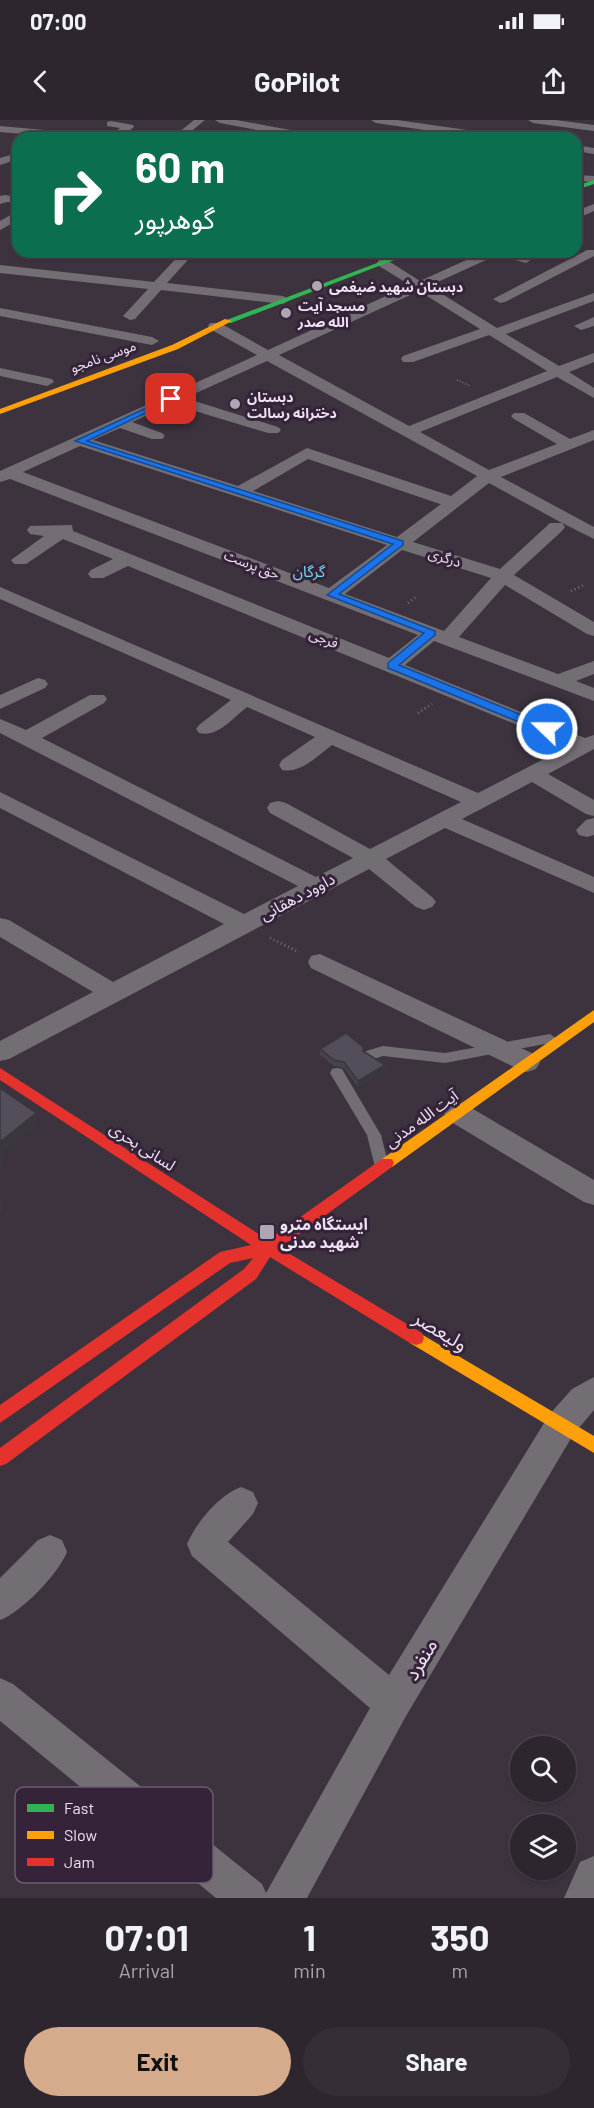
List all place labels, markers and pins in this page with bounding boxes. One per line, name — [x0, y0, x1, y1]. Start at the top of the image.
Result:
place label: دبستان شهید ضیغمی — [329, 278, 463, 295]
marker: دبستان شهید ضیغمی — [310, 279, 324, 293]
place label: مسجد آیت الله صدر — [297, 297, 365, 331]
marker: مسجد آیت الله صدر — [279, 306, 293, 320]
pin — [145, 373, 196, 424]
place label: دبستان دخترانه رسالت — [247, 388, 337, 422]
marker: دبستان دخترانه رسالت — [228, 397, 242, 411]
place label: ایستگاه مترو شهید مدنی — [280, 1214, 368, 1252]
marker: ایستگاه مترو شهید مدنی — [258, 1223, 276, 1241]

